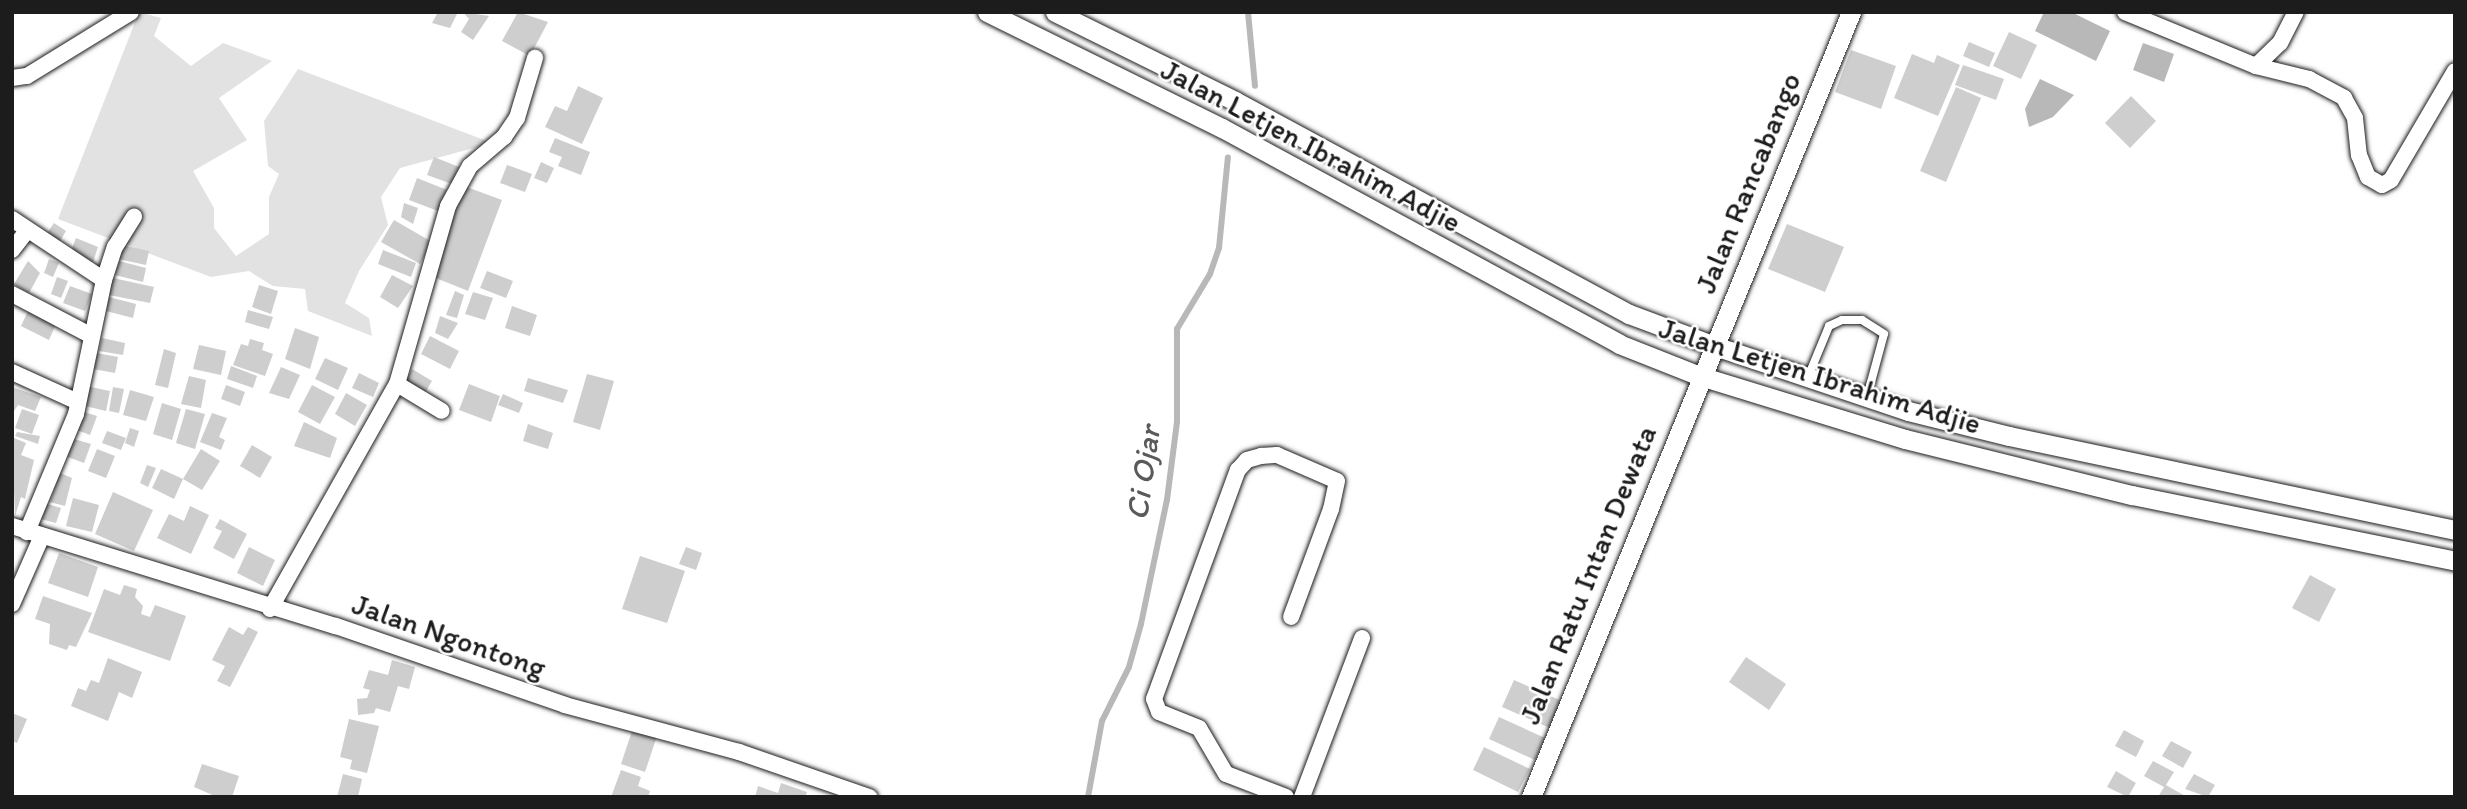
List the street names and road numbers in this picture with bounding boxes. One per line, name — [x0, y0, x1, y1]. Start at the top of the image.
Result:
street label: Jalan Letjen Ibrahim Adjie — [1154, 51, 1468, 241]
street label: Jalan Rancabango — [1688, 68, 1808, 298]
street label: Jalan Letjen Ibrahim Adjie — [1654, 310, 1986, 442]
street label: Jalan Ratu Intan Dewata — [1512, 421, 1664, 729]
street label: Jalan Ngontong — [348, 586, 550, 686]

